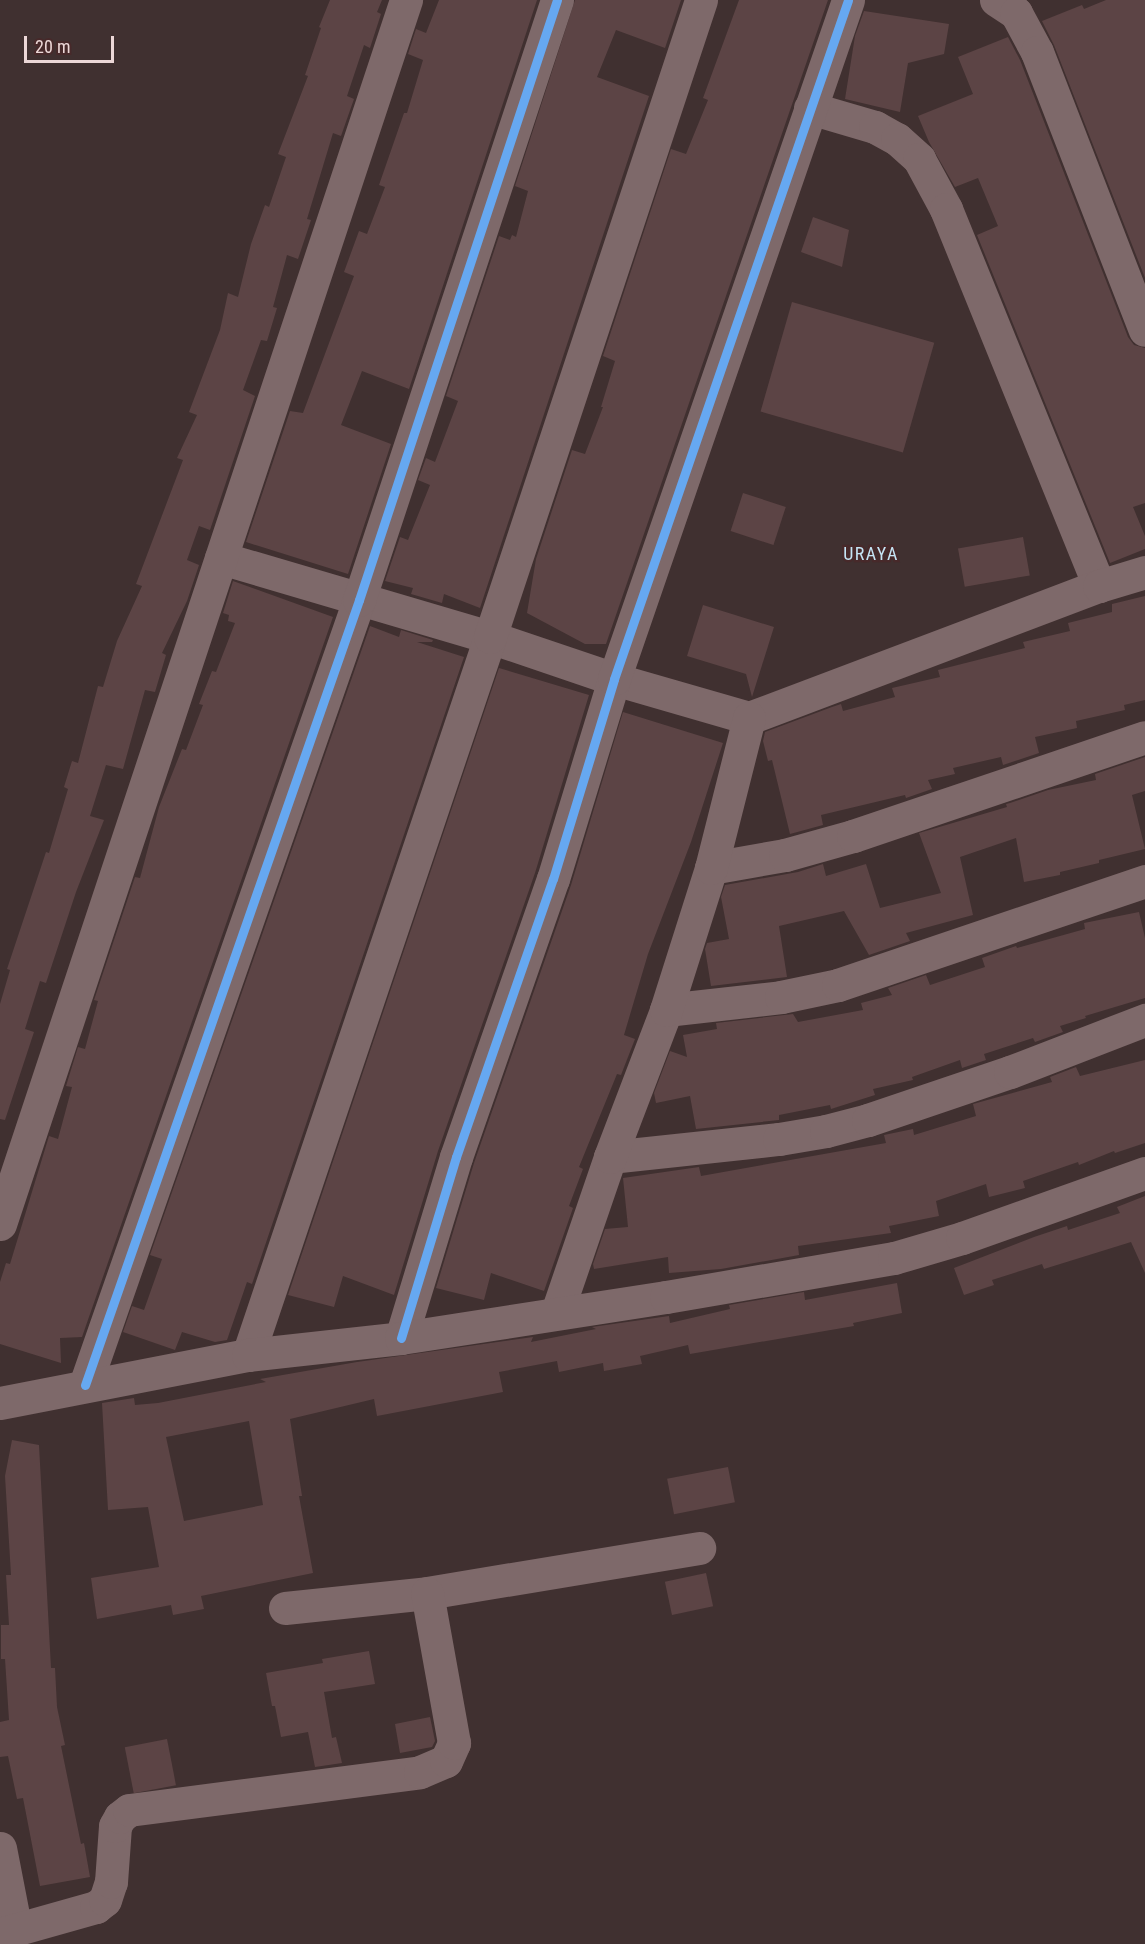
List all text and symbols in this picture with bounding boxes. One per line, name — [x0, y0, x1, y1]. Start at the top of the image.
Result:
scale bar — [27, 24, 117, 62]
text: 20 m — [35, 36, 70, 57]
district label: URAYA — [843, 543, 899, 565]

